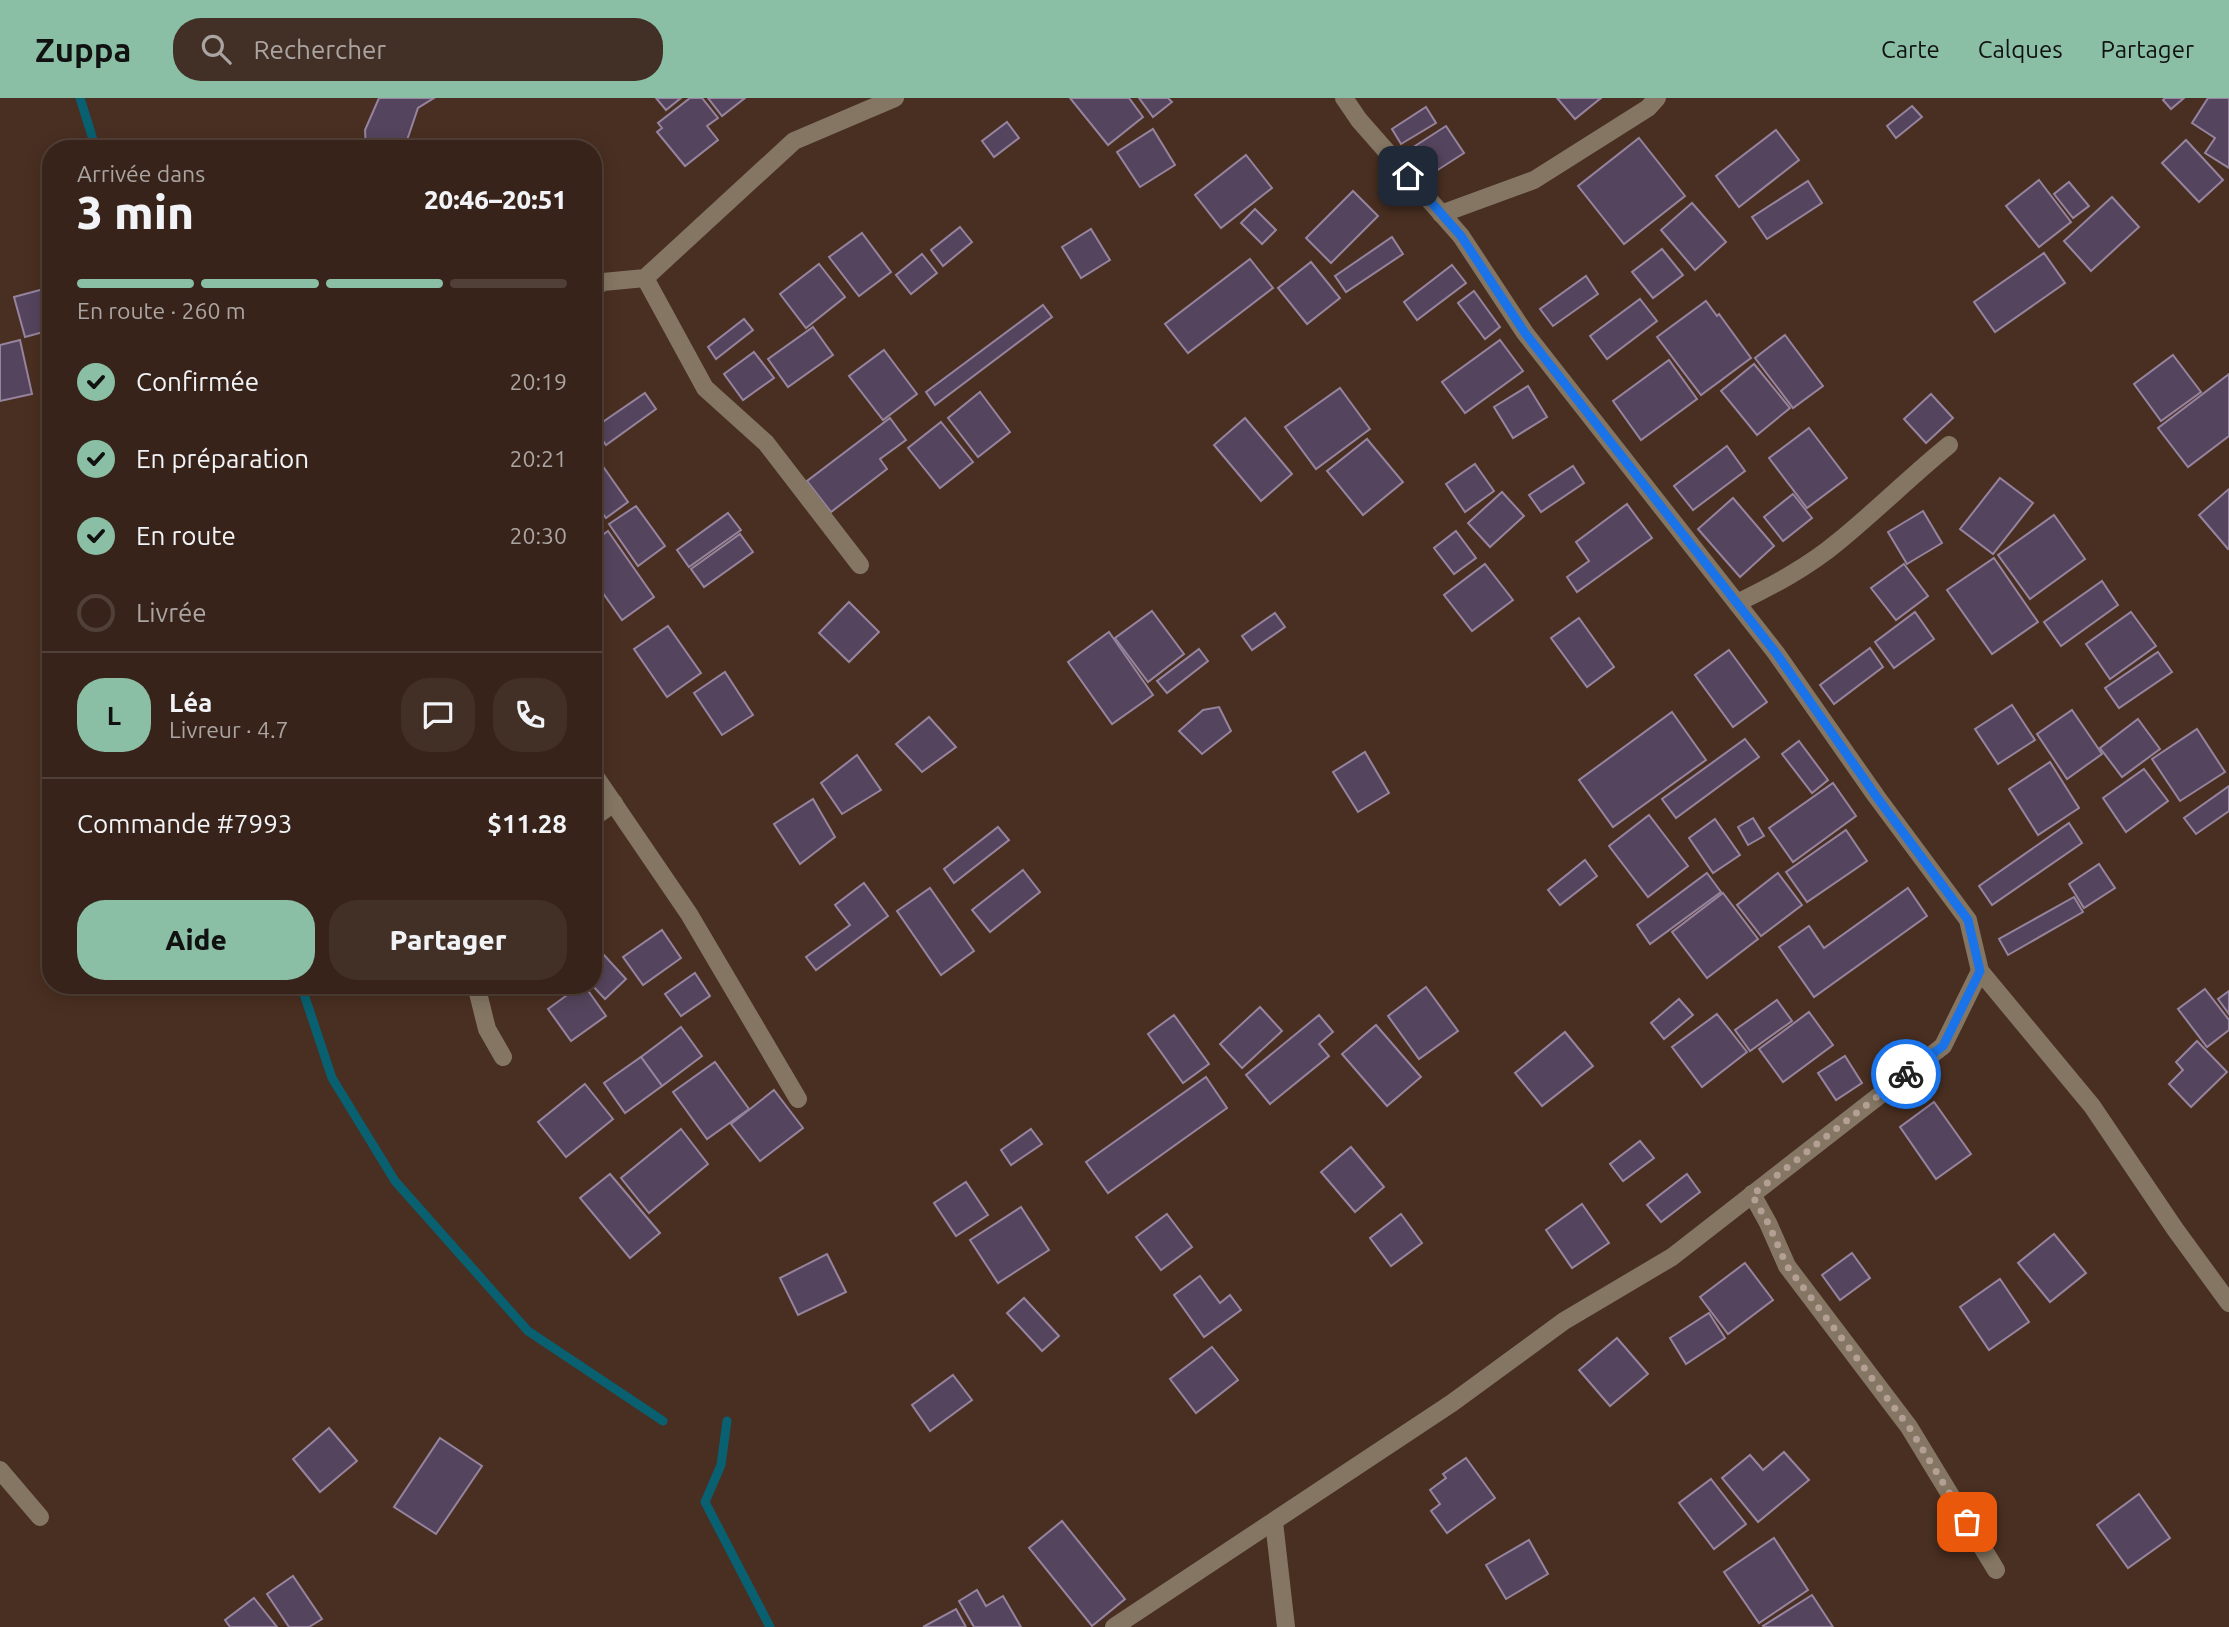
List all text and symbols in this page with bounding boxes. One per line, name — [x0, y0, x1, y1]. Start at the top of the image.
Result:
search box — [173, 18, 663, 81]
icon: search — [197, 30, 235, 68]
text: Zuppa — [35, 31, 131, 68]
text: Rechercher — [253, 35, 386, 64]
text: Carte — [1881, 36, 1940, 63]
text: Calques — [1978, 36, 2063, 63]
text: Partager — [2101, 36, 2194, 63]
pin — [1378, 146, 1438, 206]
icon: home — [1389, 157, 1427, 195]
text: Arrivée dans — [77, 161, 205, 186]
text: 20:46–20:51 — [424, 185, 567, 214]
text: 3 min — [77, 186, 194, 238]
text: En route · 260 m — [77, 298, 246, 323]
icon: check — [77, 363, 115, 401]
text: Confirmée — [136, 367, 259, 396]
text: 20:19 — [509, 369, 567, 394]
icon: check — [77, 440, 115, 478]
text: En préparation — [136, 444, 309, 473]
text: 20:21 — [509, 446, 567, 471]
icon: check — [77, 517, 115, 555]
text: En route — [136, 521, 236, 550]
text: 20:30 — [509, 523, 567, 548]
text: Livrée — [136, 598, 207, 627]
button: chat — [401, 678, 475, 752]
button: phone — [493, 678, 567, 752]
text: Léa — [169, 688, 212, 717]
text: L — [107, 701, 121, 730]
text: Livreur · 4.7 — [169, 717, 289, 742]
text: Commande #7993 — [77, 809, 293, 838]
text: $11.28 — [487, 809, 567, 838]
button: Aide — [77, 900, 315, 980]
button: Partager — [329, 900, 567, 980]
courier — [1871, 1039, 1941, 1109]
icon: bike — [1887, 1055, 1925, 1093]
pin — [1937, 1492, 1997, 1552]
icon: bag — [1948, 1503, 1986, 1541]

